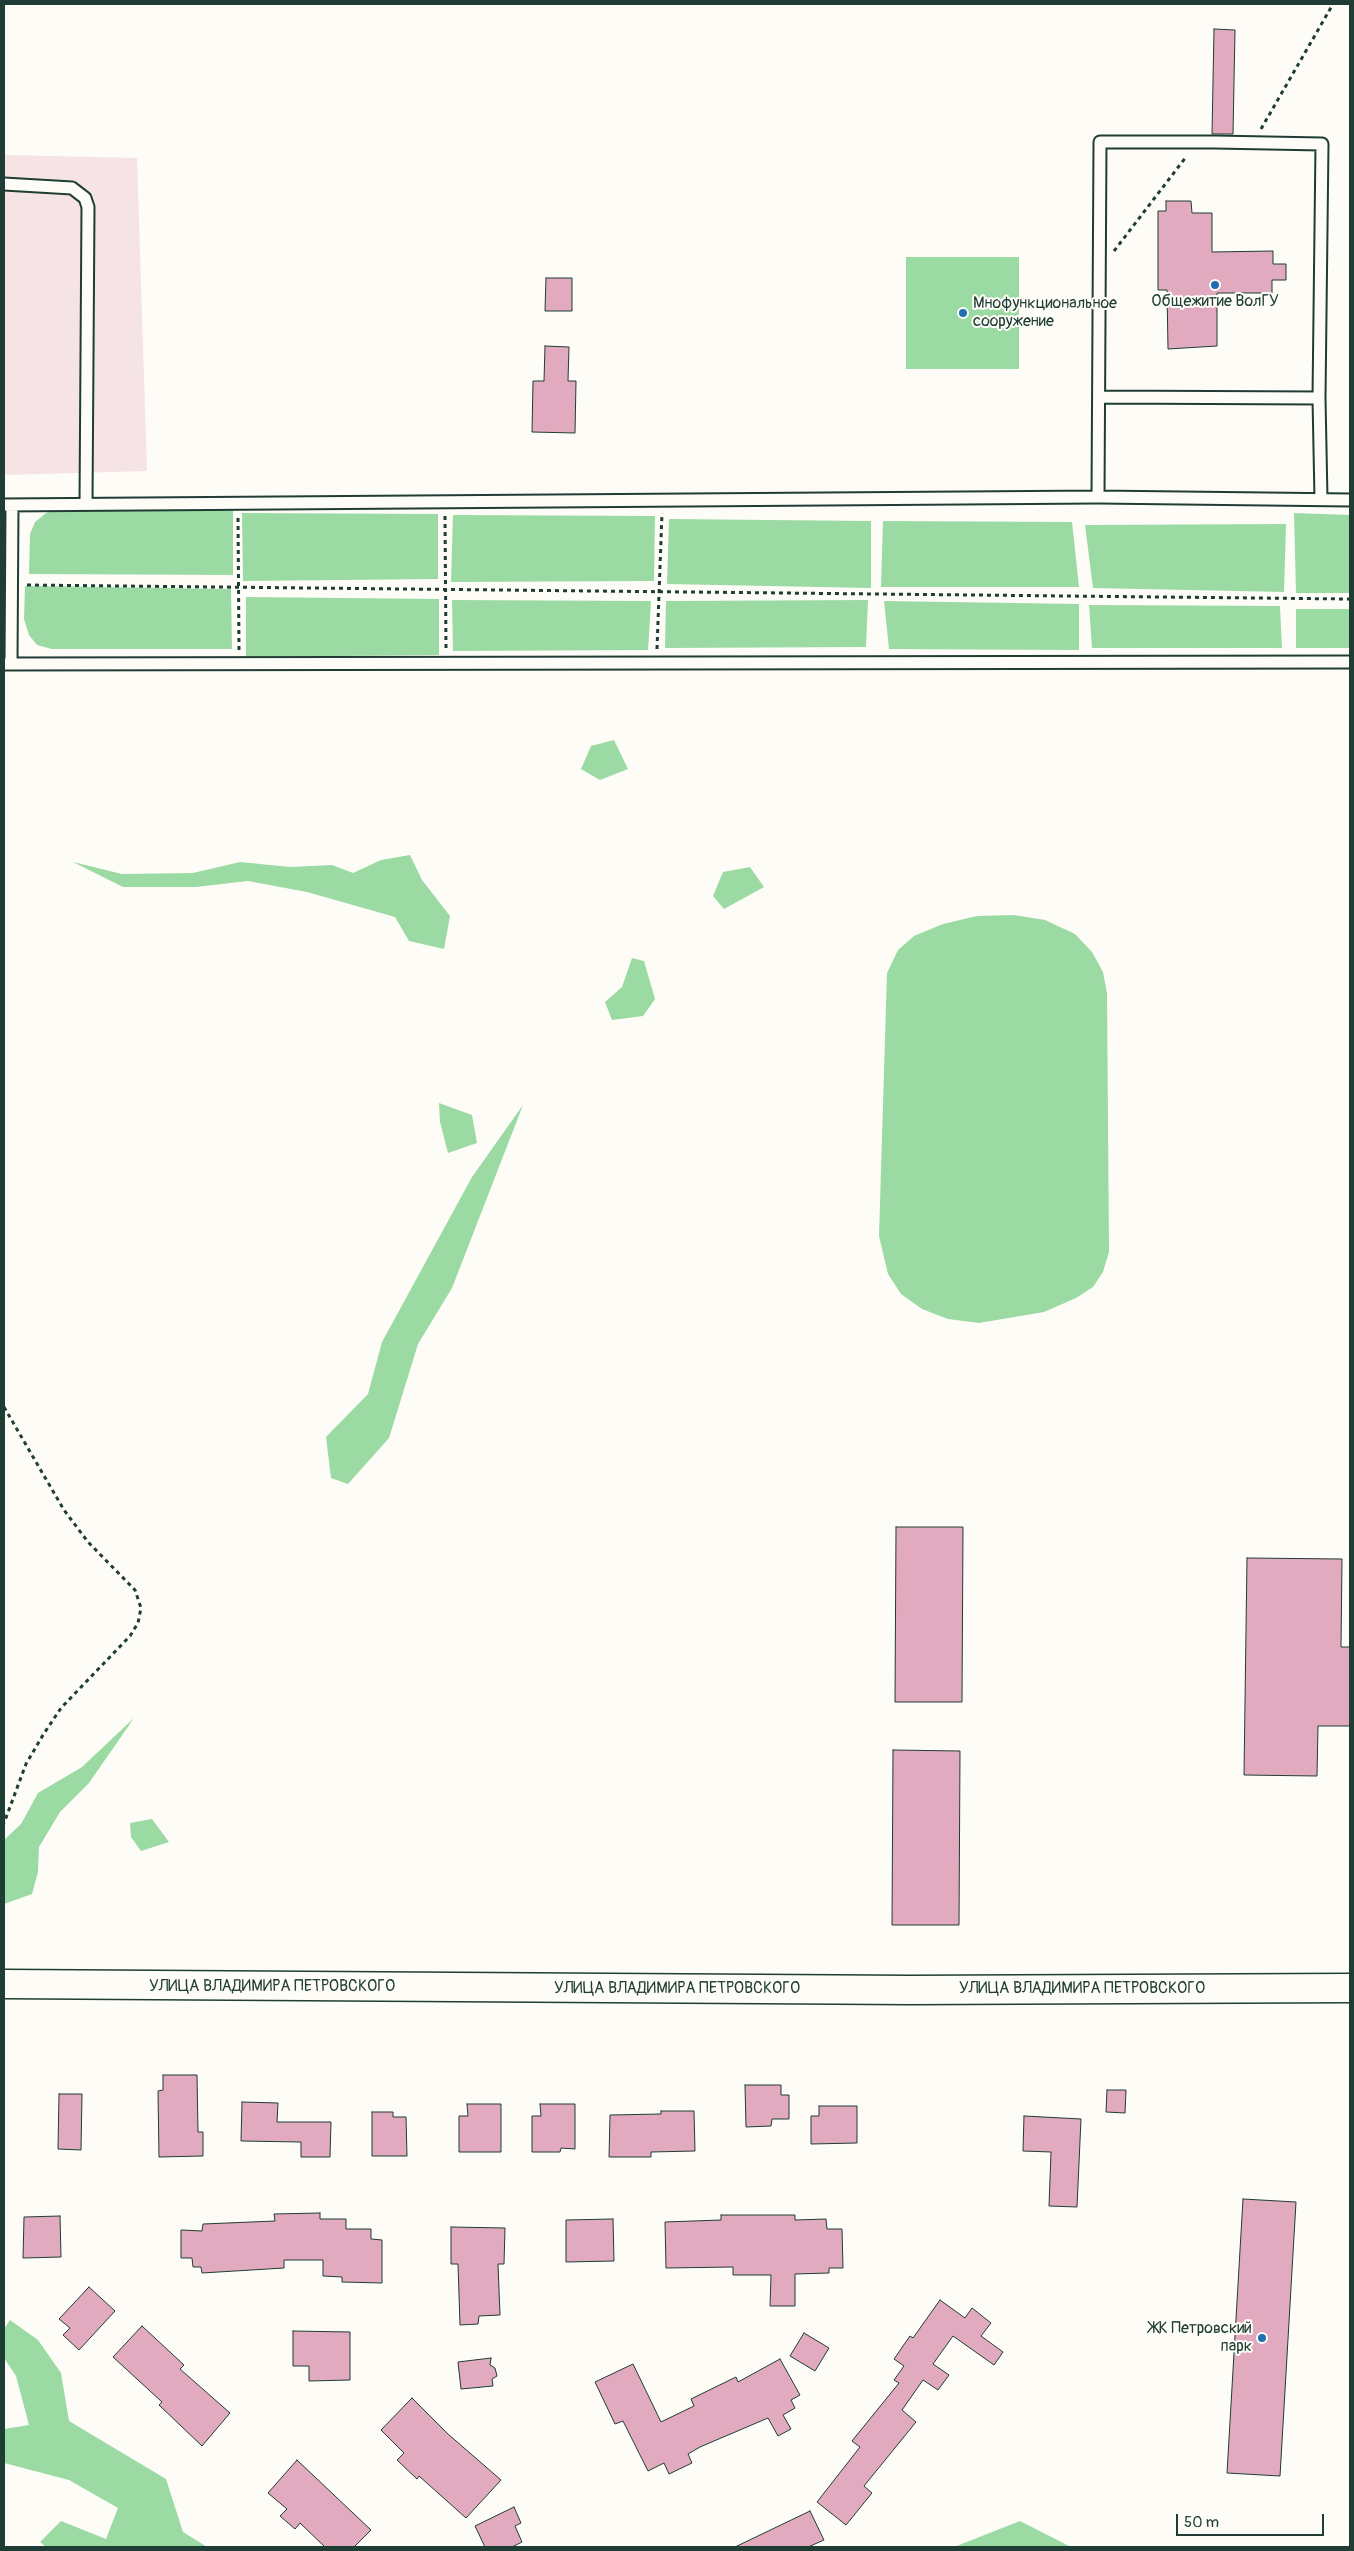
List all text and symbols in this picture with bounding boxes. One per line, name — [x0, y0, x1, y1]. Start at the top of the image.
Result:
marker: Общежитие ВолГУ — [1209, 279, 1221, 291]
place label: Общежитие ВолГУ — [1151, 292, 1279, 312]
place label: Мнофункциональное сооружение — [973, 294, 1117, 332]
marker: Мнофункциональное сооружение — [957, 307, 969, 319]
street label: УЛИЦА ВЛАДИМИРА ПЕТРОВСКОГО — [149, 1977, 395, 1997]
street label: УЛИЦА ВЛАДИМИРА ПЕТРОВСКОГО — [554, 1979, 800, 1999]
street label: УЛИЦА ВЛАДИМИРА ПЕТРОВСКОГО — [959, 1979, 1205, 1999]
place label: ЖК Петровский парк — [1149, 2319, 1252, 2357]
marker: ЖК Петровский парк — [1256, 2332, 1268, 2344]
scale bar — [1179, 2504, 1326, 2536]
text: 50 m — [1184, 2513, 1219, 2532]

